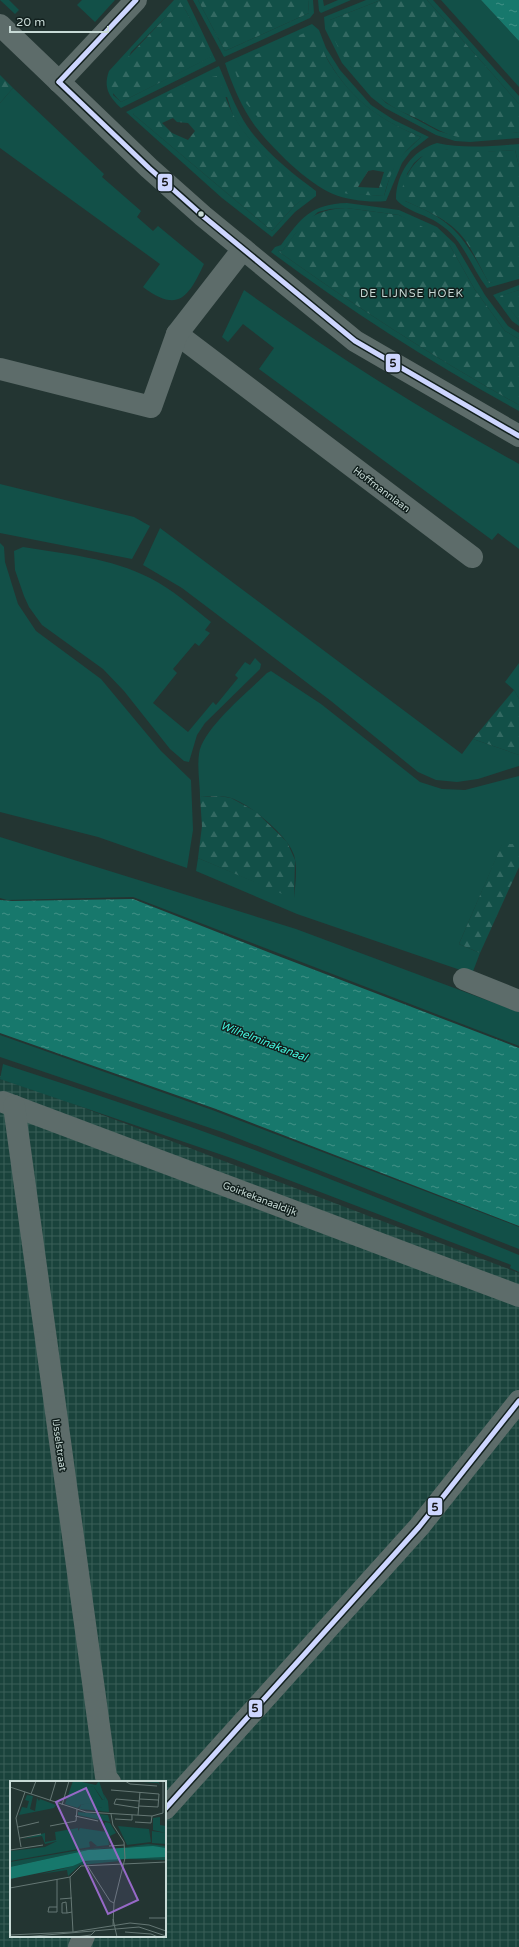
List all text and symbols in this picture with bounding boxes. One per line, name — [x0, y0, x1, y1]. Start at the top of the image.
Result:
scale bar — [10, 8, 108, 34]
text: 20 m — [16, 15, 45, 29]
line badge: 5 — [157, 173, 173, 192]
text: 5 — [162, 176, 169, 189]
unlabelled marker — [196, 209, 206, 219]
district label: DE LIJNSE HOEK — [360, 287, 464, 300]
line badge: 5 — [385, 353, 401, 373]
text: 5 — [390, 357, 397, 370]
street label: Hoffmannlaan — [351, 465, 412, 515]
water label: Wilhelminakanaal — [219, 1019, 310, 1064]
street label: Goirkekanaaldijk — [221, 1179, 299, 1219]
street label: IJsselstraat — [49, 1418, 69, 1472]
line badge: 5 — [427, 1497, 443, 1516]
text: 5 — [432, 1501, 439, 1514]
line badge: 5 — [248, 1699, 263, 1718]
text: 5 — [252, 1702, 259, 1715]
inset map — [10, 1781, 166, 1937]

